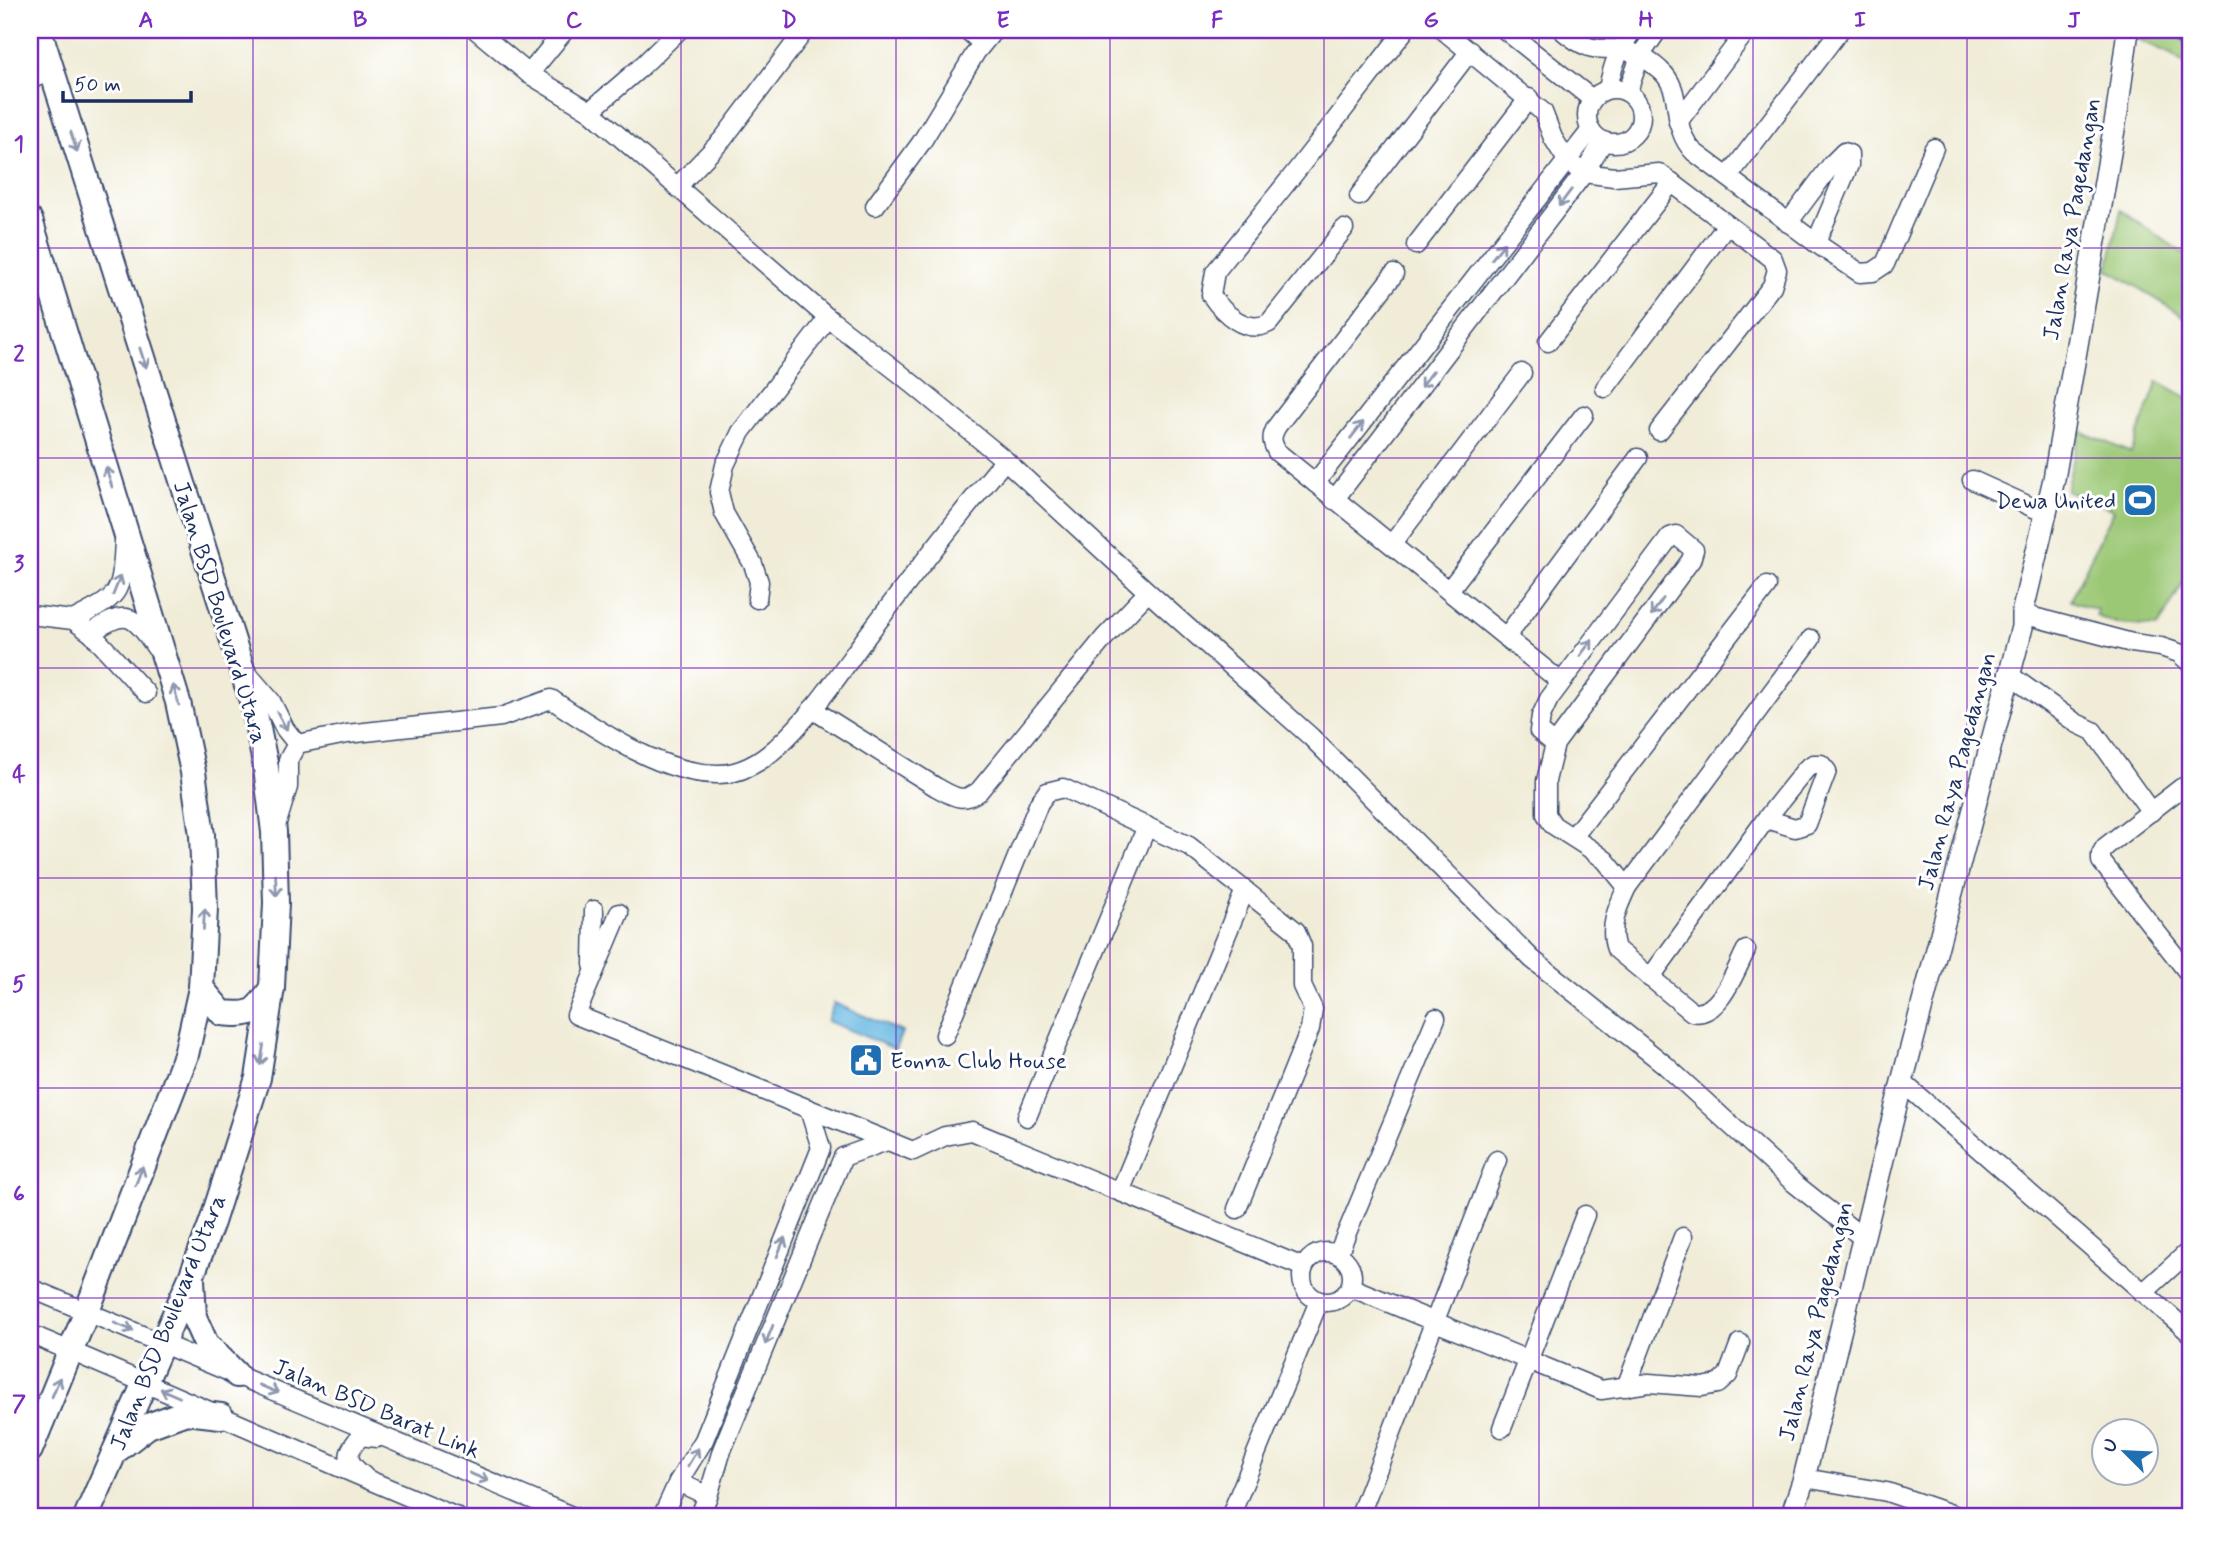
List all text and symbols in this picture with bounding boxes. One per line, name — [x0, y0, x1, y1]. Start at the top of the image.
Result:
text: A — [138, 6, 154, 36]
text: B — [353, 6, 368, 36]
text: C — [566, 6, 583, 36]
text: D — [781, 6, 797, 36]
text: E — [996, 6, 1010, 36]
text: F — [1211, 6, 1223, 36]
text: G — [1423, 6, 1439, 36]
text: H — [1638, 6, 1654, 36]
text: I — [1854, 6, 1866, 36]
text: J — [2067, 6, 2081, 36]
scale bar — [63, 60, 191, 104]
text: 50 m — [74, 71, 121, 99]
street label: Jalan Raya Pagedangan — [2037, 96, 2109, 343]
text: 1 — [14, 130, 24, 160]
one-way arrow — [69, 130, 81, 152]
one-way arrow — [1558, 188, 1573, 207]
one-way arrow — [1490, 242, 1505, 261]
text: 2 — [13, 340, 25, 370]
one-way arrow — [138, 347, 150, 369]
one-way arrow — [1420, 369, 1435, 388]
one-way arrow — [1350, 421, 1365, 439]
one-way arrow — [102, 466, 115, 488]
street label: Jalan BSD Boulevard Utara — [165, 478, 273, 748]
sports icon: Dewa United — [2121, 481, 2159, 519]
place label: Dewa United — [1996, 487, 2116, 517]
text: 3 — [14, 550, 25, 580]
one-way arrow — [112, 575, 125, 596]
one-way arrow — [1649, 597, 1664, 615]
one-way arrow — [1578, 639, 1593, 658]
street label: Jalan Raya Pagedangan — [1912, 649, 2004, 894]
one-way arrow — [168, 684, 181, 706]
one-way arrow — [275, 710, 289, 731]
text: 4 — [12, 760, 26, 790]
one-way arrow — [269, 874, 282, 897]
one-way arrow — [198, 908, 211, 931]
text: 5 — [12, 970, 26, 1000]
public building icon: Eonna Club House — [847, 1041, 885, 1079]
one-way arrow — [255, 1043, 268, 1066]
place label: Eonna Club House — [890, 1047, 1067, 1077]
one-way arrow — [134, 1165, 147, 1187]
text: 6 — [13, 1180, 25, 1210]
street label: Jalan BSD Boulevard Utara — [104, 1190, 234, 1455]
street label: Jalan Raya Pagedangan — [1773, 1199, 1861, 1444]
one-way arrow — [775, 1237, 788, 1258]
one-way arrow — [113, 1321, 135, 1334]
one-way arrow — [762, 1324, 775, 1345]
street label: Jalan BSD Barat Link — [268, 1353, 484, 1467]
one-way arrow — [50, 1377, 63, 1398]
one-way arrow — [258, 1383, 279, 1396]
one-way arrow — [160, 1386, 181, 1399]
text: 7 — [12, 1390, 26, 1420]
north arrow — [2090, 1418, 2160, 1488]
text: U — [2097, 1435, 2125, 1456]
one-way arrow — [687, 1447, 701, 1467]
one-way arrow — [468, 1471, 489, 1484]

